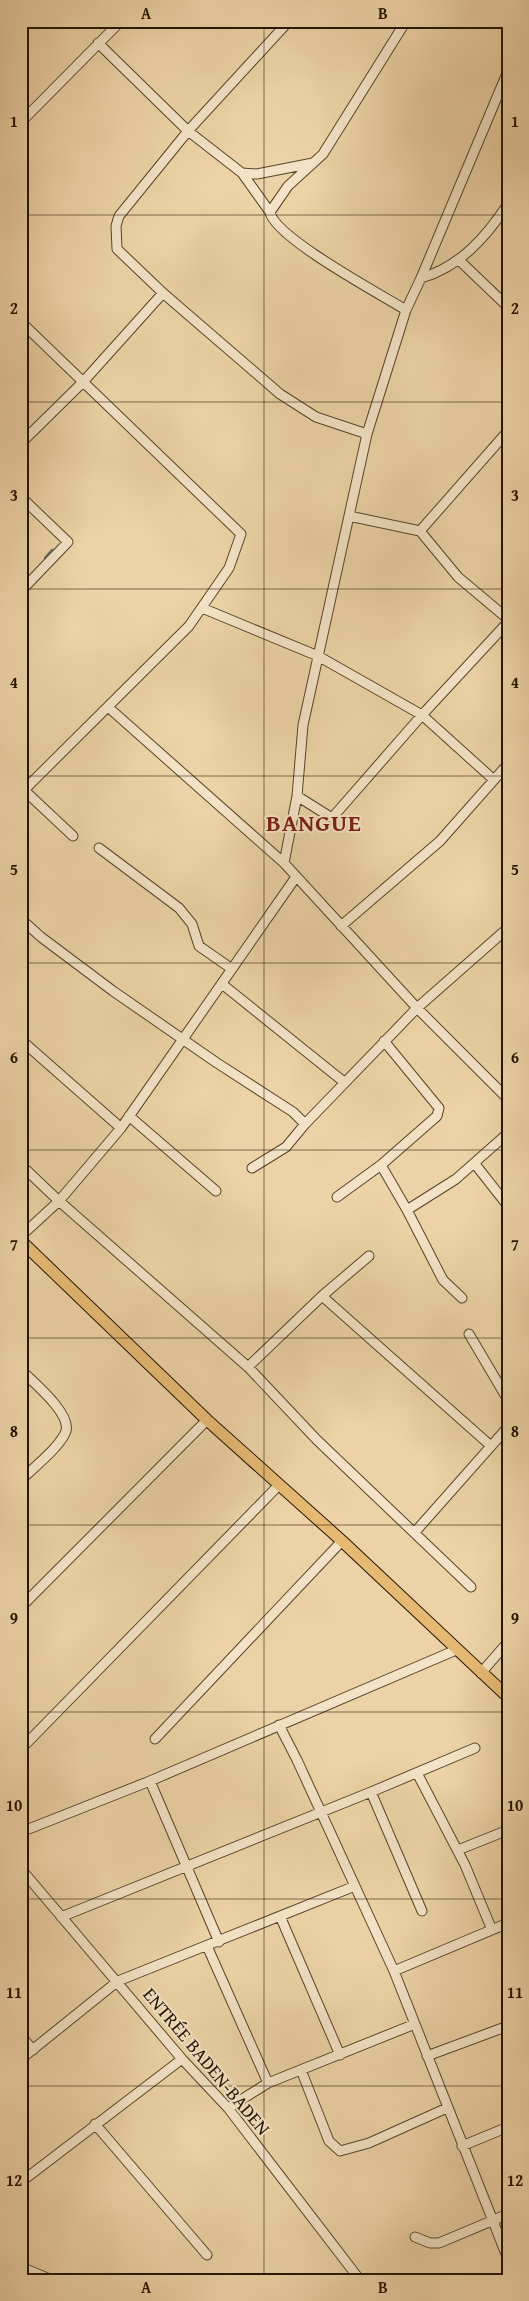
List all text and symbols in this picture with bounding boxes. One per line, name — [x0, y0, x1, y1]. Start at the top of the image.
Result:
text: A — [141, 1, 152, 25]
text: B — [378, 1, 388, 25]
text: 1 — [10, 109, 18, 133]
text: 1 — [511, 109, 519, 133]
text: 2 — [10, 296, 18, 320]
text: 2 — [511, 296, 519, 320]
text: 3 — [10, 483, 18, 507]
text: 3 — [511, 483, 519, 507]
text: 4 — [10, 670, 18, 694]
text: 4 — [511, 670, 519, 694]
district label: BANGUE — [266, 805, 362, 840]
text: 5 — [10, 857, 18, 881]
text: 5 — [511, 857, 519, 881]
text: 6 — [10, 1045, 18, 1069]
text: 6 — [511, 1045, 519, 1069]
text: 7 — [10, 1232, 18, 1256]
text: 7 — [511, 1232, 519, 1256]
text: 8 — [10, 1419, 18, 1443]
text: 8 — [511, 1419, 519, 1443]
text: 9 — [10, 1606, 18, 1630]
text: 9 — [511, 1606, 519, 1630]
text: 10 — [6, 1793, 22, 1817]
text: 10 — [507, 1793, 523, 1817]
text: 11 — [6, 1980, 22, 2004]
text: 11 — [507, 1980, 523, 2004]
street label: ENTRÉE BADEN-BADEN — [137, 1981, 277, 2141]
text: 12 — [6, 2168, 22, 2192]
text: 12 — [507, 2168, 523, 2192]
text: A — [141, 2275, 152, 2299]
text: B — [378, 2275, 388, 2299]

